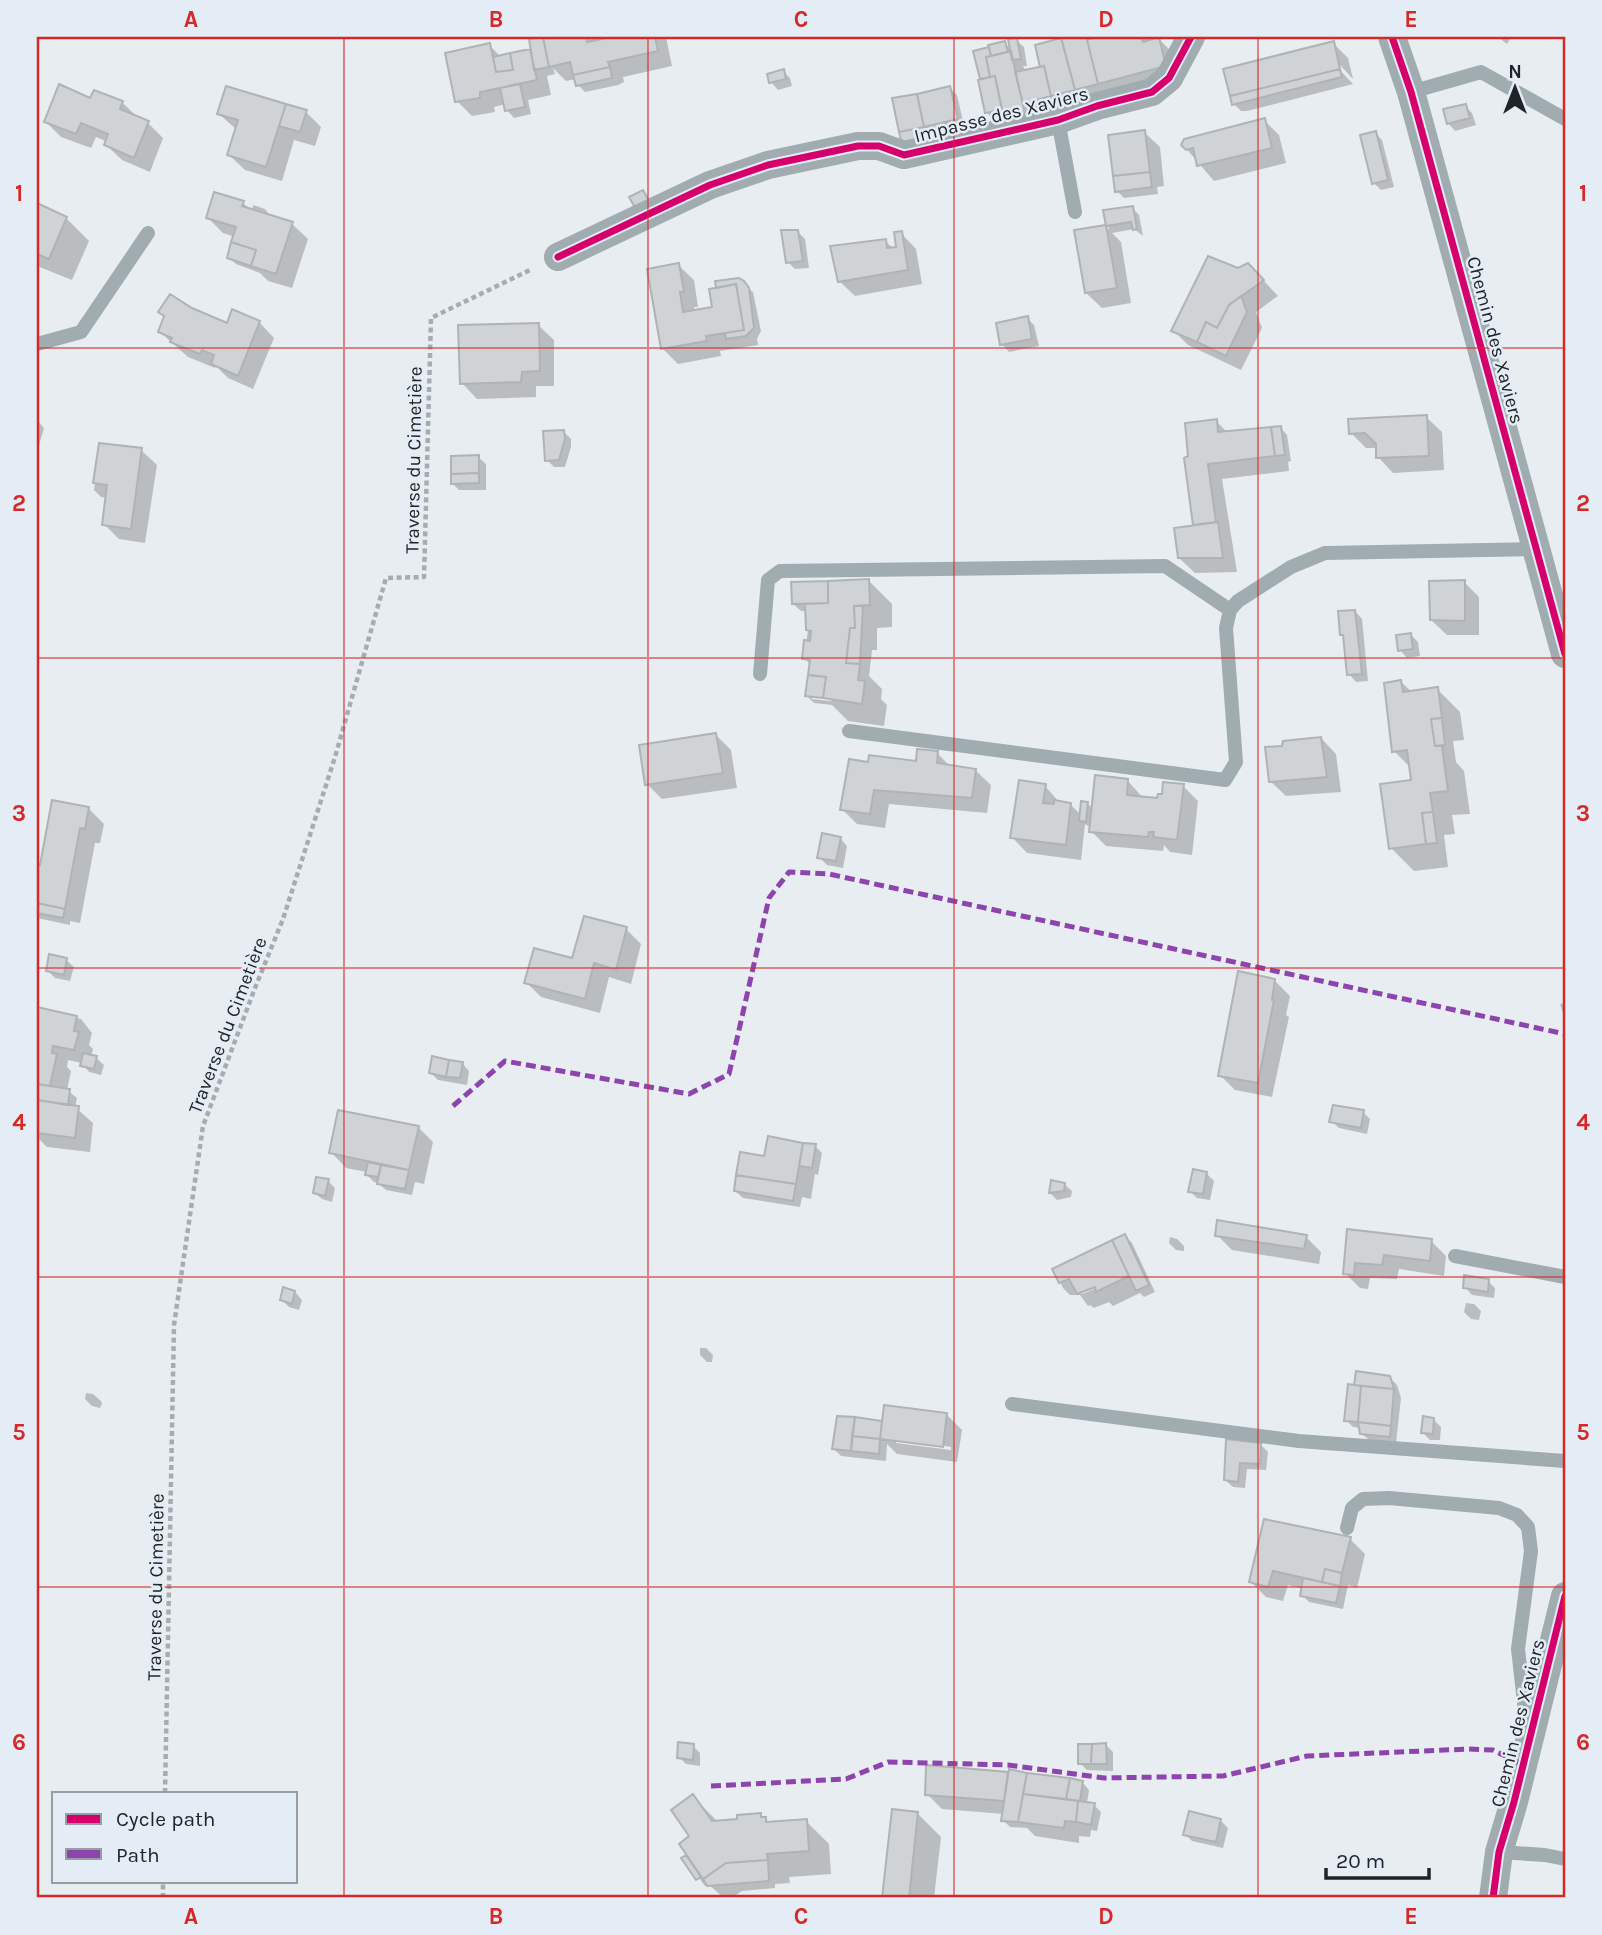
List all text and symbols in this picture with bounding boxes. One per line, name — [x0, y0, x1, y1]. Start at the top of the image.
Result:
text: A — [184, 6, 198, 33]
text: B — [489, 6, 503, 33]
text: C — [794, 6, 808, 33]
text: D — [1098, 6, 1114, 33]
text: E — [1404, 6, 1418, 33]
north arrow — [1480, 52, 1550, 122]
text: N — [1508, 61, 1522, 83]
street label: Impasse des Xaviers — [912, 83, 1091, 147]
text: 1 — [15, 180, 23, 207]
text: 1 — [1579, 180, 1587, 207]
street label: Chemin des Xaviers — [1462, 254, 1528, 426]
street label: Traverse du Cimetière — [401, 366, 427, 554]
text: 2 — [12, 490, 26, 517]
text: 2 — [1576, 490, 1590, 517]
text: 3 — [12, 800, 26, 827]
text: 3 — [1576, 800, 1590, 827]
street label: Traverse du Cimetière — [184, 934, 272, 1117]
text: 4 — [12, 1109, 26, 1136]
text: 4 — [1576, 1109, 1590, 1136]
text: 5 — [12, 1419, 26, 1446]
text: 5 — [1576, 1419, 1590, 1446]
street label: Traverse du Cimetière — [143, 1493, 169, 1681]
street label: Chemin des Xaviers — [1486, 1637, 1549, 1809]
text: 6 — [12, 1729, 26, 1756]
text: 6 — [1576, 1729, 1590, 1756]
legend — [52, 1792, 298, 1882]
text: Cycle path — [116, 1807, 216, 1831]
scale bar — [1326, 1837, 1429, 1881]
text: Path — [116, 1843, 160, 1867]
text: 20 m — [1336, 1849, 1385, 1873]
text: A — [184, 1903, 198, 1930]
text: B — [489, 1903, 503, 1930]
text: C — [794, 1903, 808, 1930]
text: D — [1098, 1903, 1114, 1930]
text: E — [1404, 1903, 1418, 1930]

